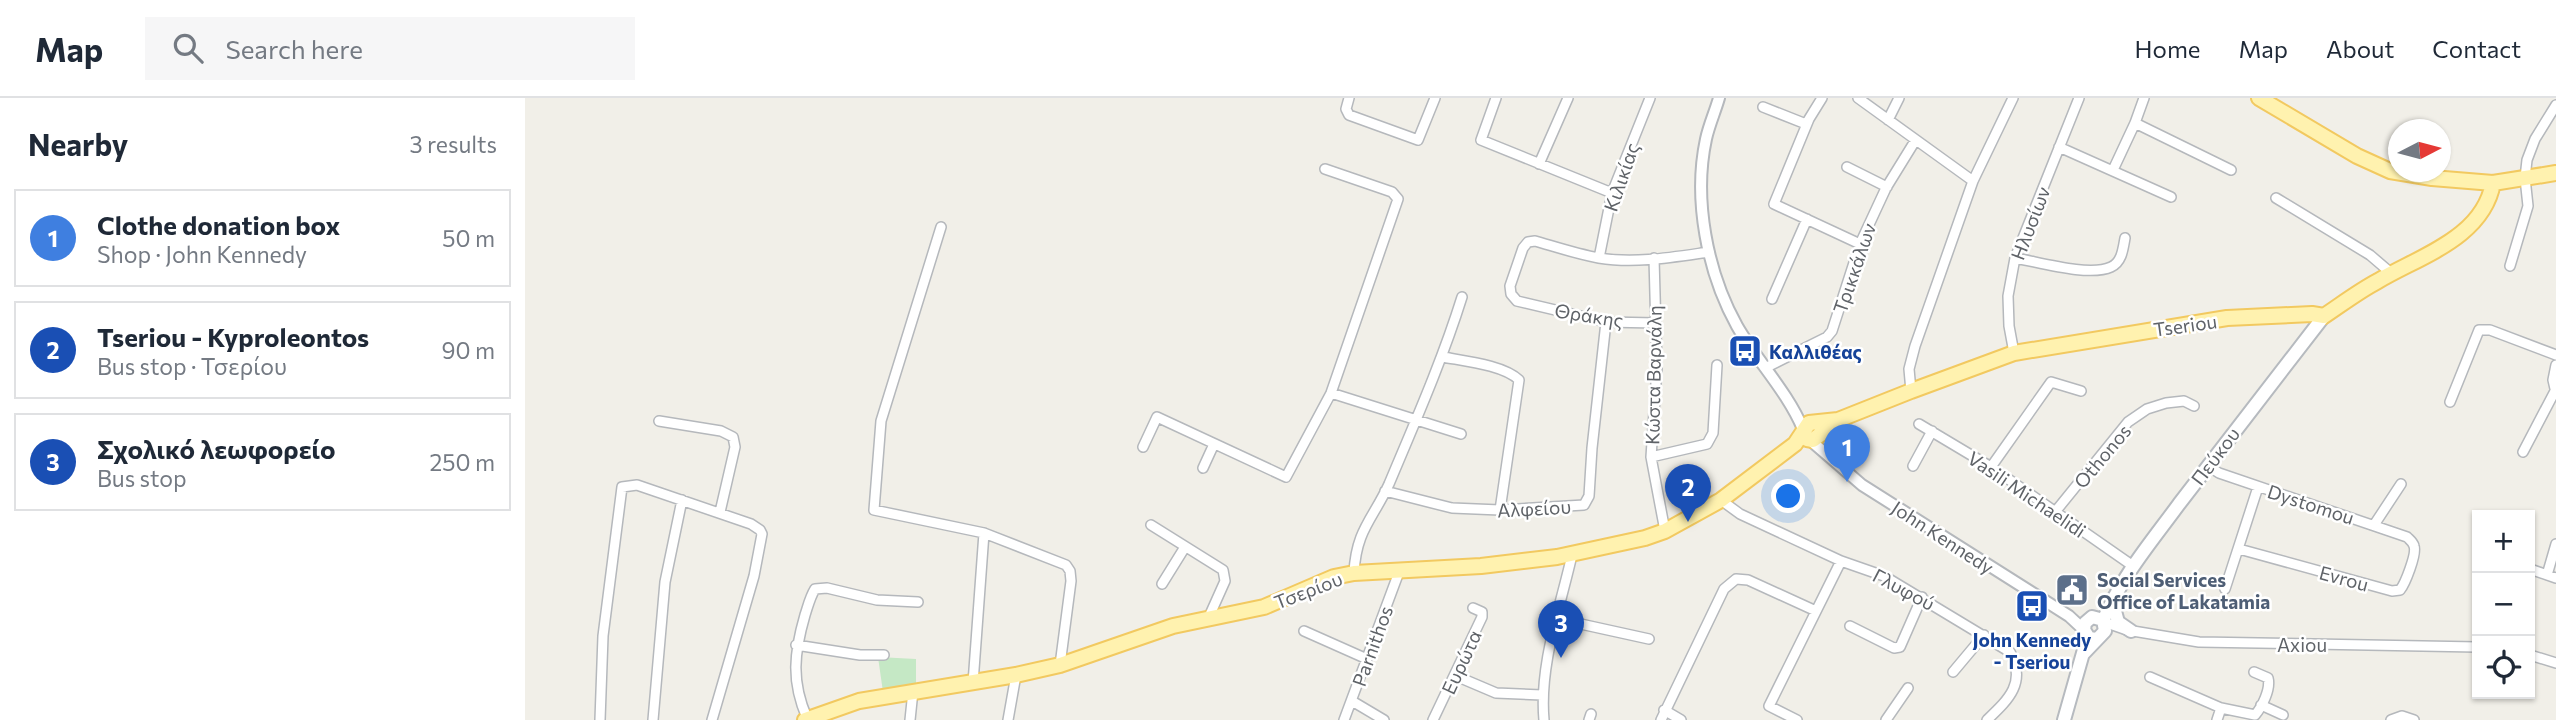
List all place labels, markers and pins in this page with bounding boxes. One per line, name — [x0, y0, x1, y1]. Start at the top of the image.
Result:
bus stop icon: Καλλιθέας — [1726, 332, 1764, 370]
place label: Καλλιθέας — [1769, 340, 1862, 363]
pin: 1 — [1824, 424, 1870, 482]
pin: 2 — [1665, 464, 1711, 522]
place label: Social Services Office of Lakatamia — [2097, 568, 2270, 613]
public building icon: Social Services Office of Lakatamia — [2053, 571, 2091, 609]
bus stop icon: John Kennedy - Tseriou — [2013, 587, 2051, 625]
pin: 3 — [1538, 600, 1584, 658]
place label: John Kennedy - Tseriou — [1972, 628, 2092, 673]

